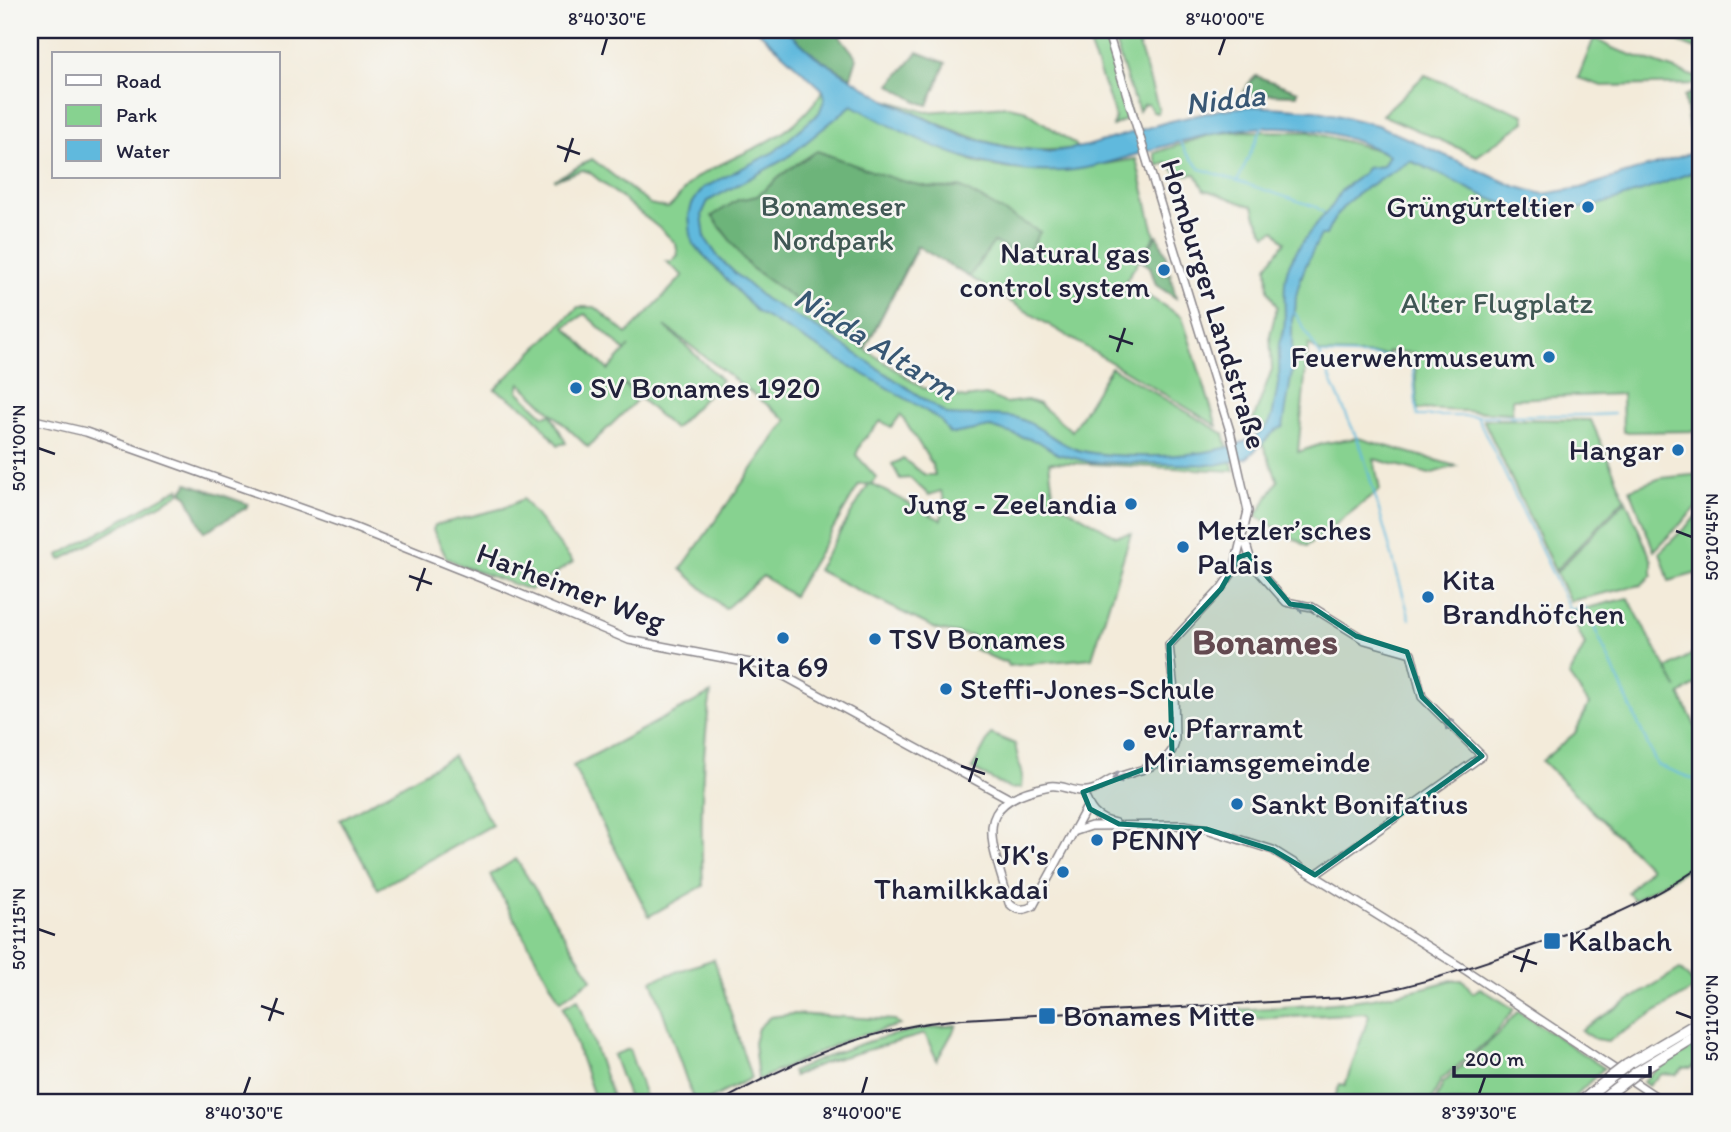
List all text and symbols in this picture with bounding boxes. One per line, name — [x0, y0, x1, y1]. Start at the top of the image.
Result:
text: 8°40'30"E — [568, 8, 646, 30]
text: 8°40'00"E — [1185, 8, 1265, 30]
legend — [52, 52, 280, 178]
text: Road — [116, 68, 162, 93]
water label: Nidda — [1183, 75, 1268, 123]
text: Park — [116, 102, 158, 127]
text: Water — [116, 138, 170, 163]
street label: Homburger Landstraße — [1153, 154, 1276, 454]
park label: Bonameser Nordpark — [761, 187, 905, 258]
place label: Grüngürteltier — [1386, 188, 1575, 225]
marker: Grüngürteltier — [1580, 199, 1596, 215]
place label: Natural gas control system — [959, 234, 1150, 305]
marker: Natural gas control system — [1156, 262, 1172, 278]
water label: Nidda Altarm — [788, 278, 964, 408]
park label: Alter Flugplatz — [1401, 284, 1593, 321]
place label: Feuerwehrmuseum — [1291, 338, 1535, 375]
marker: Feuerwehrmuseum — [1541, 349, 1557, 365]
place label: SV Bonames 1920 — [590, 369, 821, 406]
marker: SV Bonames 1920 — [568, 380, 584, 396]
text: 50°11'00"N — [8, 405, 30, 491]
place label: Hangar — [1569, 431, 1664, 468]
marker: Hangar — [1670, 442, 1686, 458]
place label: Jung - Zeelandia — [904, 485, 1117, 522]
text: 50°10'45"N — [1701, 493, 1723, 581]
marker: Jung - Zeelandia — [1123, 496, 1139, 512]
place label: Metzler’sches Palais — [1197, 511, 1372, 582]
street label: Harheimer Weg — [472, 534, 671, 640]
marker: Metzler’sches Palais — [1175, 539, 1191, 555]
place label: Kita Brandhöfchen — [1442, 561, 1625, 632]
marker: Kita Brandhöfchen — [1420, 589, 1436, 605]
one-way arrow — [1294, 600, 1317, 614]
district label: Bonames — [1192, 619, 1338, 663]
place label: TSV Bonames — [889, 620, 1066, 657]
marker: Kita 69 — [775, 630, 791, 646]
marker: TSV Bonames — [867, 631, 883, 647]
place label: Kita 69 — [737, 648, 829, 685]
place label: Steffi-Jones-Schule — [960, 670, 1215, 707]
marker: Steffi-Jones-Schule — [938, 681, 954, 697]
place label: ev. Pfarramt Miriamsgemeinde — [1143, 709, 1371, 780]
one-way arrow — [1443, 718, 1460, 735]
marker: ev. Pfarramt Miriamsgemeinde — [1121, 737, 1137, 753]
one-way arrow — [1111, 771, 1133, 783]
place label: Sankt Bonifatius — [1251, 785, 1468, 822]
marker: Sankt Bonifatius — [1229, 796, 1245, 812]
place label: PENNY — [1111, 821, 1202, 858]
marker: PENNY — [1089, 832, 1105, 848]
place label: JK's Thamilkkadai — [874, 836, 1049, 907]
marker: JK's Thamilkkadai — [1055, 864, 1071, 880]
text: 50°11'15"N — [8, 888, 30, 970]
place label: Kalbach — [1568, 922, 1672, 959]
marker: Kalbach — [1542, 931, 1562, 951]
text: 50°11'00"N — [1701, 975, 1723, 1061]
place label: Bonames Mitte — [1063, 997, 1255, 1034]
marker: Bonames Mitte — [1037, 1006, 1057, 1026]
scale bar — [1454, 1034, 1650, 1078]
text: 200 m — [1465, 1046, 1525, 1071]
text: 8°40'30"E — [205, 1102, 283, 1124]
text: 8°40'00"E — [822, 1102, 902, 1124]
text: 8°39'30"E — [1441, 1102, 1517, 1124]

